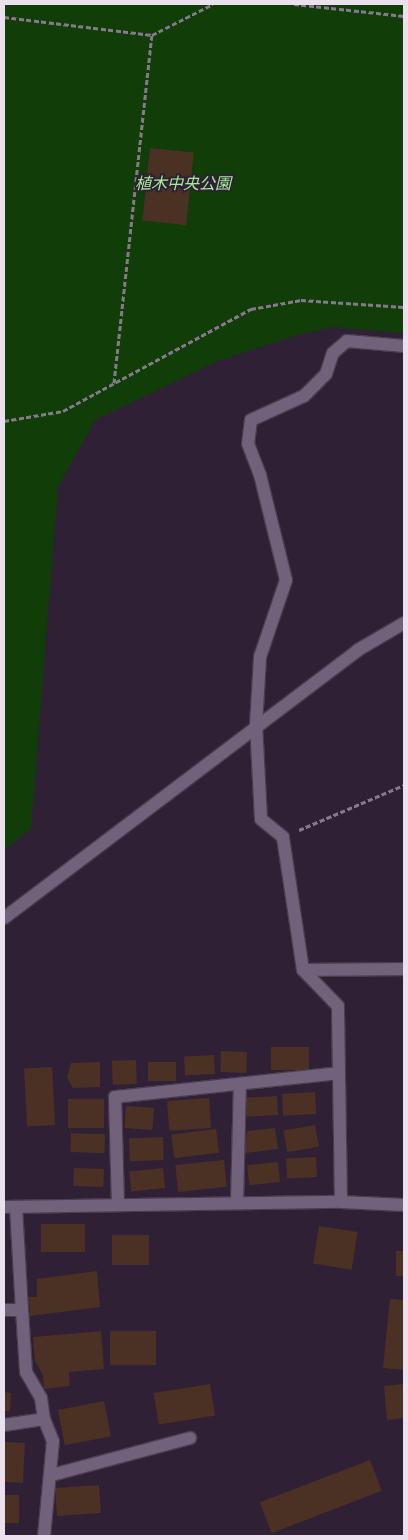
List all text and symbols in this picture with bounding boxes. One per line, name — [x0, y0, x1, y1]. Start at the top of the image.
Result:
park label: 植木中央公園 — [135, 173, 231, 193]

